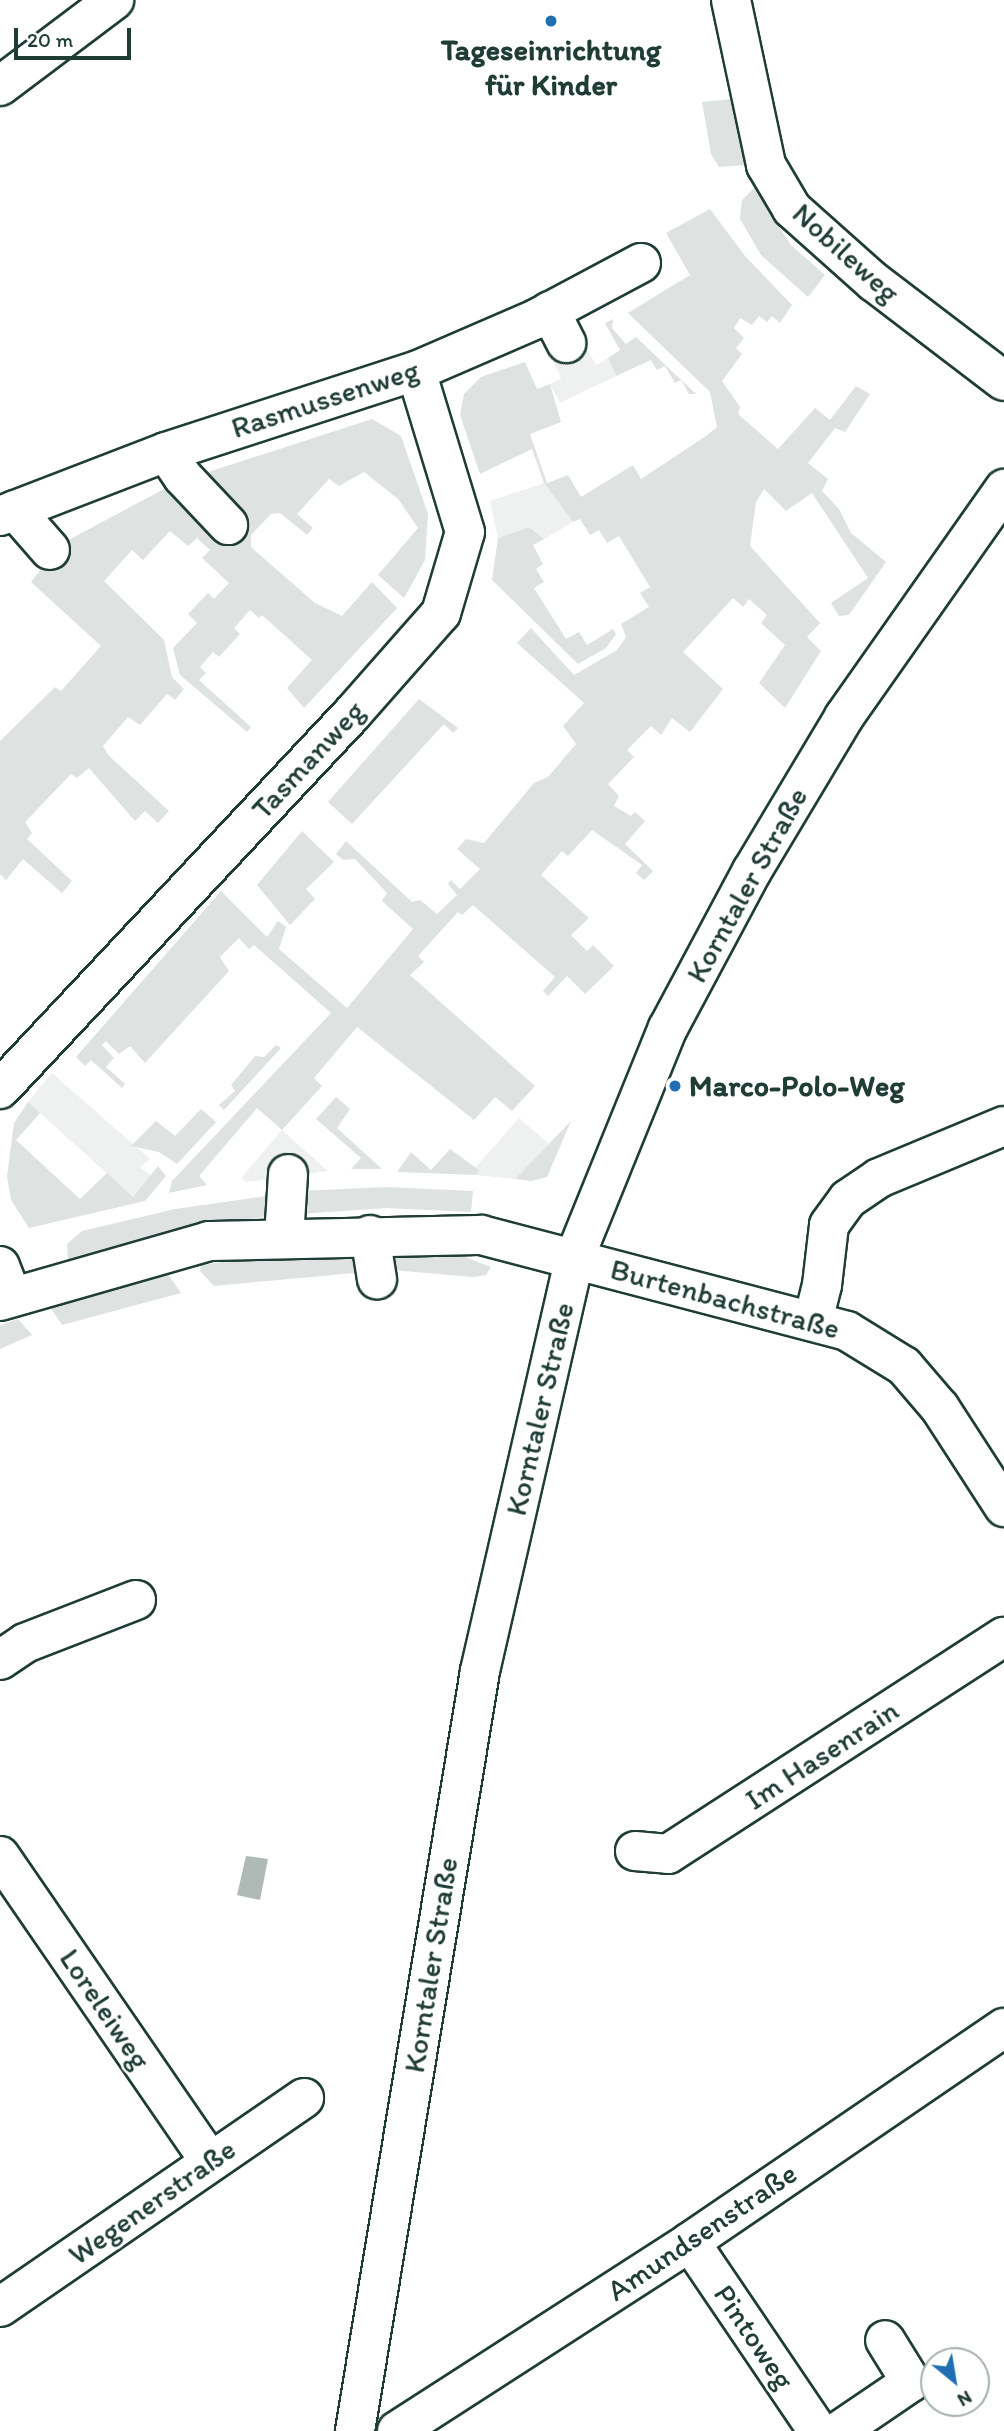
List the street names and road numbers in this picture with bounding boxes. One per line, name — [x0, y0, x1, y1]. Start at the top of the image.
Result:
street label: Nobileweg — [785, 195, 907, 311]
street label: Rasmussenweg — [227, 352, 423, 446]
street label: Tasmanweg — [244, 693, 372, 827]
street label: Korntaler Straße — [679, 781, 815, 989]
street label: Burtenbachstraße — [606, 1251, 844, 1347]
street label: Korntaler Straße — [498, 1299, 582, 1519]
street label: Im Hasenrain — [739, 1692, 905, 1818]
street label: Korntaler Straße — [396, 1855, 466, 2075]
street label: Loreleiweg — [52, 1942, 158, 2076]
street label: Wegenerstraße — [62, 2131, 242, 2273]
street label: Amundsenstraße — [600, 2155, 804, 2309]
street label: Pintoweg — [706, 2278, 802, 2396]

